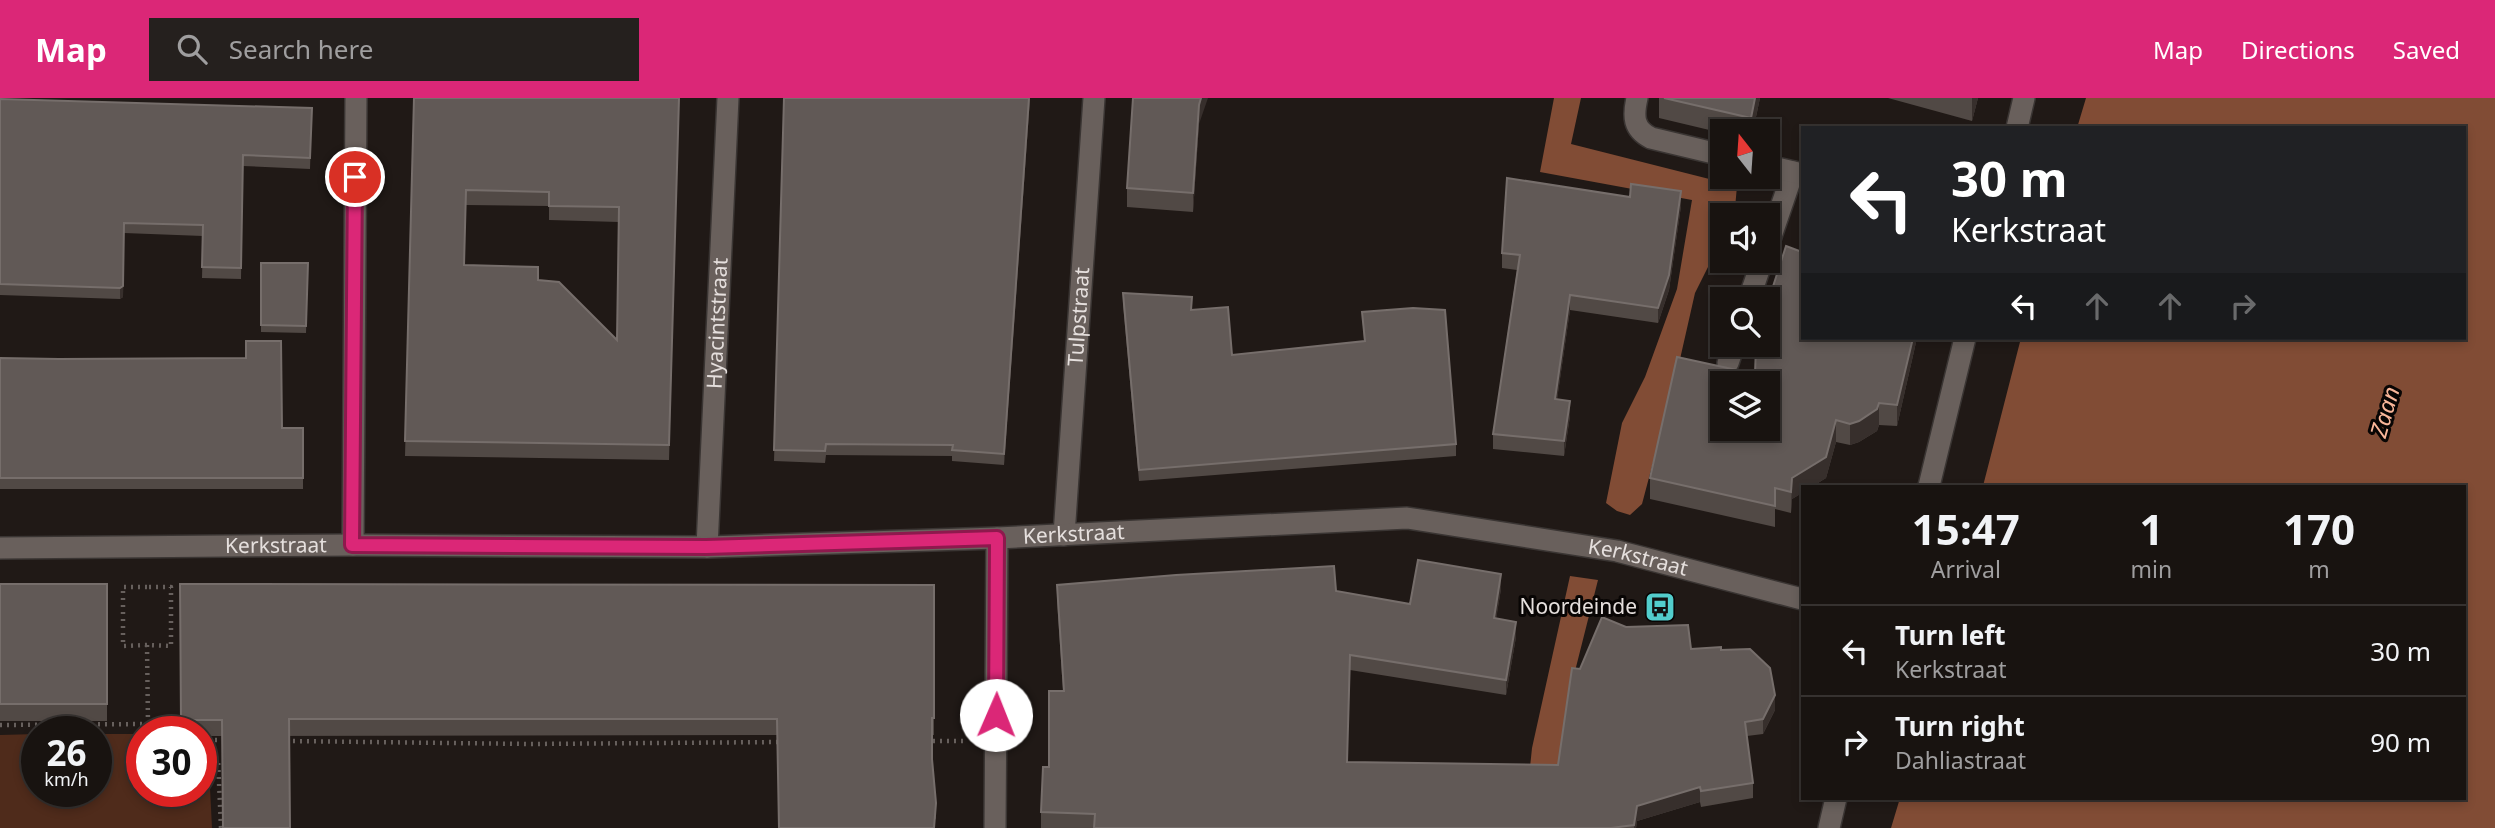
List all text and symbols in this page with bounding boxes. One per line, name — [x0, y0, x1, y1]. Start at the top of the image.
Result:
search box — [149, 18, 639, 81]
text: Map — [35, 27, 107, 72]
icon: search — [173, 30, 211, 68]
text: Search here — [229, 31, 373, 67]
text: Map — [2153, 33, 2203, 66]
text: Directions — [2241, 33, 2355, 66]
text: Saved — [2393, 33, 2460, 66]
north arrow — [1710, 119, 1780, 189]
map controls — [1710, 119, 1780, 441]
text: 30 m — [1951, 145, 2068, 211]
pin — [325, 147, 385, 207]
icon: left — [1836, 154, 1927, 245]
icon: arrive — [336, 158, 374, 196]
button: sound — [1710, 203, 1780, 273]
text: Kerkstraat — [1951, 208, 2106, 251]
street label: Hyacintstraat — [699, 257, 734, 389]
street label: Tulpstraat — [1061, 266, 1095, 367]
button: search — [1710, 287, 1780, 357]
icon: left — [2005, 287, 2043, 325]
icon: ahead — [2078, 287, 2116, 325]
icon: ahead — [2151, 287, 2189, 325]
icon: right — [2224, 287, 2262, 325]
button: layers — [1710, 371, 1780, 441]
water label: Zaan — [2361, 382, 2407, 442]
text: 15:47 — [1912, 500, 2020, 557]
text: 1 — [2139, 500, 2163, 557]
text: 170 — [2283, 500, 2355, 557]
street label: Kerkstraat — [1022, 517, 1126, 550]
street label: Kerkstraat — [225, 530, 327, 559]
street label: Kerkstraat — [1586, 532, 1692, 582]
text: Arrival — [1931, 553, 2001, 585]
text: min — [2131, 553, 2172, 585]
text: m — [2308, 553, 2330, 585]
bus stop icon: Noordeinde — [1643, 590, 1677, 624]
place label: Noordeinde — [1519, 592, 1637, 620]
text: Turn left — [1895, 617, 2006, 653]
icon: left — [1836, 632, 1874, 670]
text: 30 m — [2370, 633, 2431, 669]
text: Kerkstraat — [1895, 653, 2006, 685]
position arrow — [959, 678, 1033, 752]
text: Turn right — [1895, 708, 2025, 744]
speed limit sign: 30 — [126, 716, 217, 807]
icon: right — [1836, 723, 1874, 761]
text: 90 m — [2370, 724, 2431, 760]
text: 26 — [46, 729, 87, 776]
text: Dahliastraat — [1895, 744, 2026, 776]
text: km/h — [44, 767, 89, 791]

